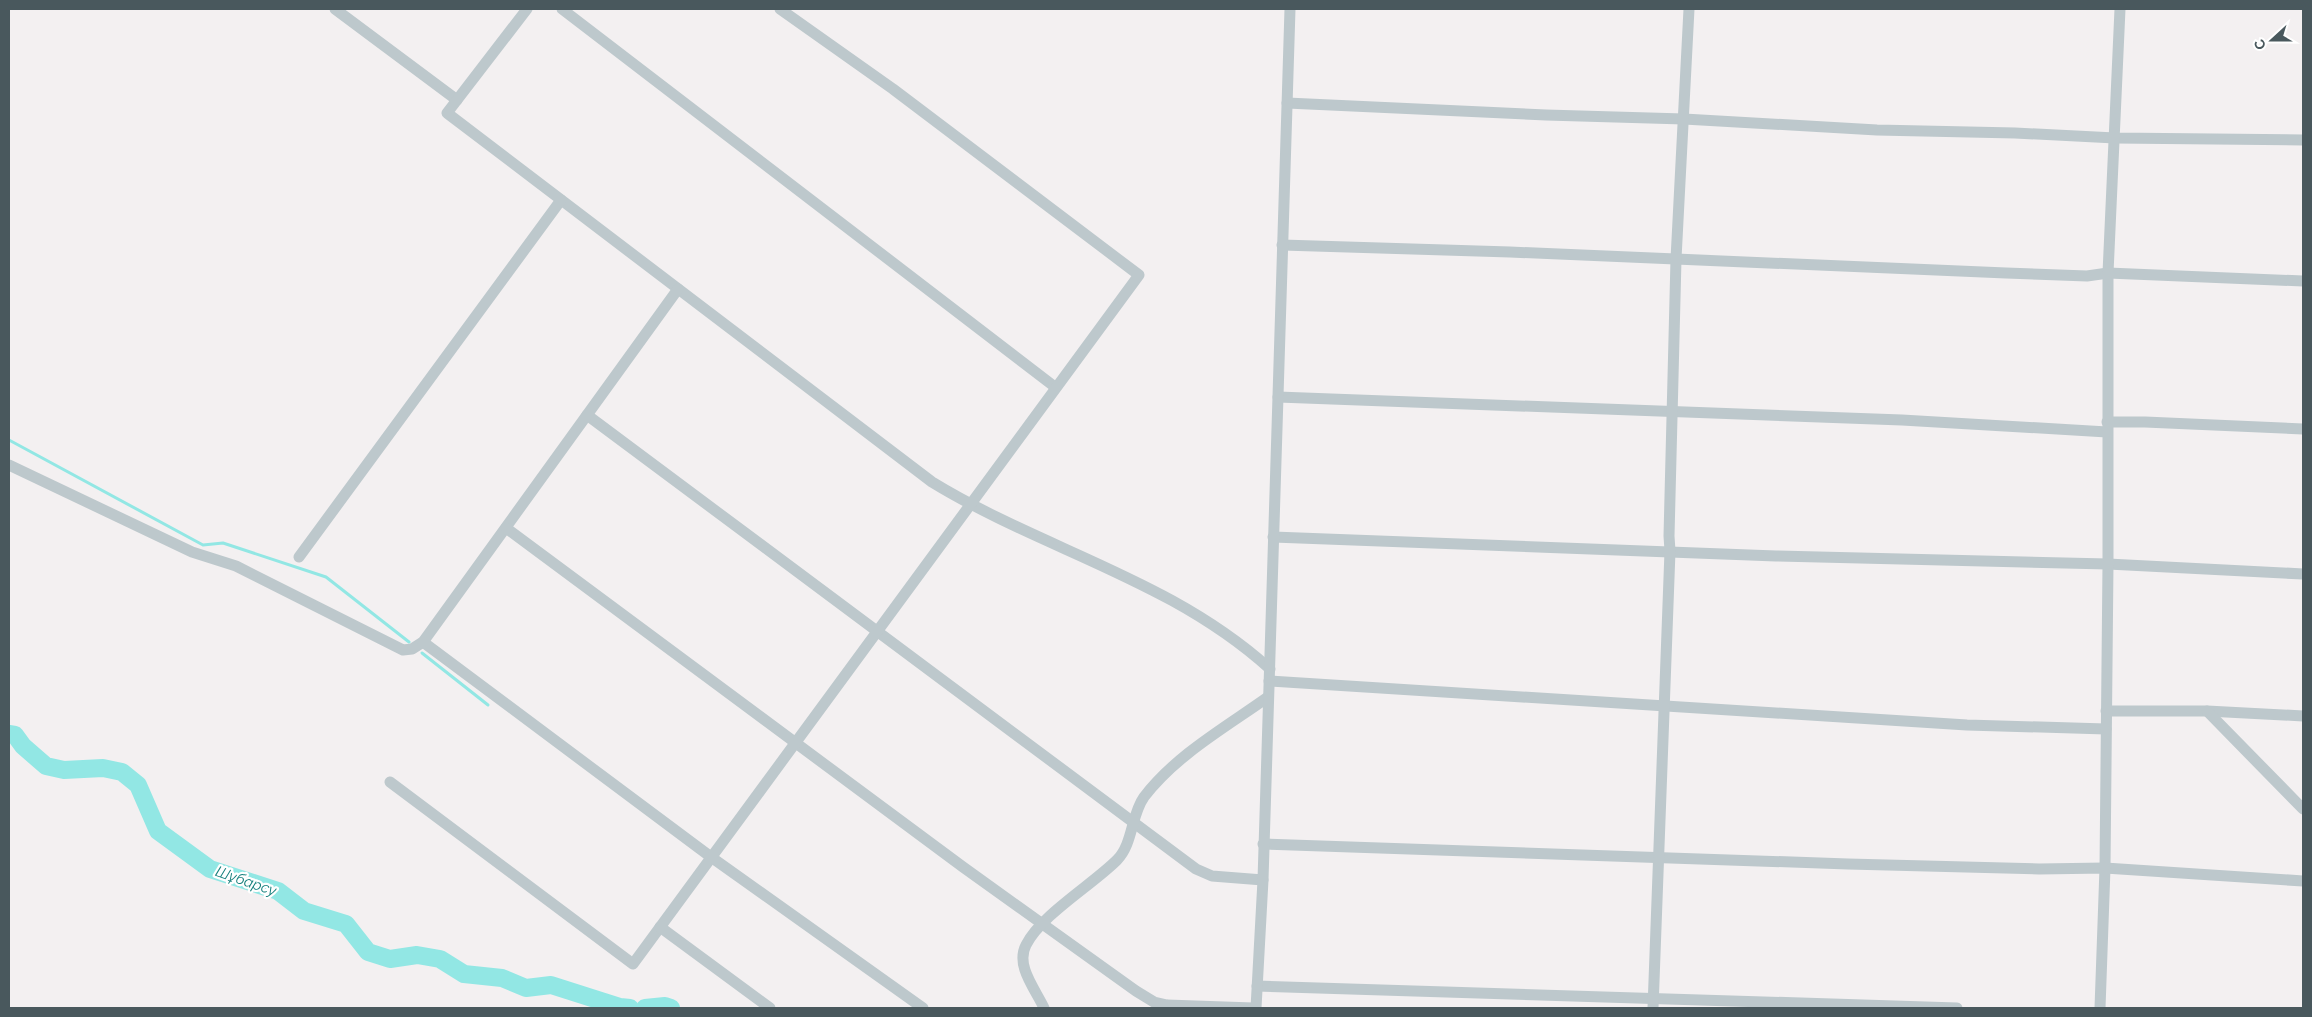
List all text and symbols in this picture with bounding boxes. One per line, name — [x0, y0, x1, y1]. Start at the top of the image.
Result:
north arrow — [2247, 15, 2297, 65]
text: С — [2251, 37, 2269, 52]
water label: Шұбарсу — [213, 862, 279, 900]

